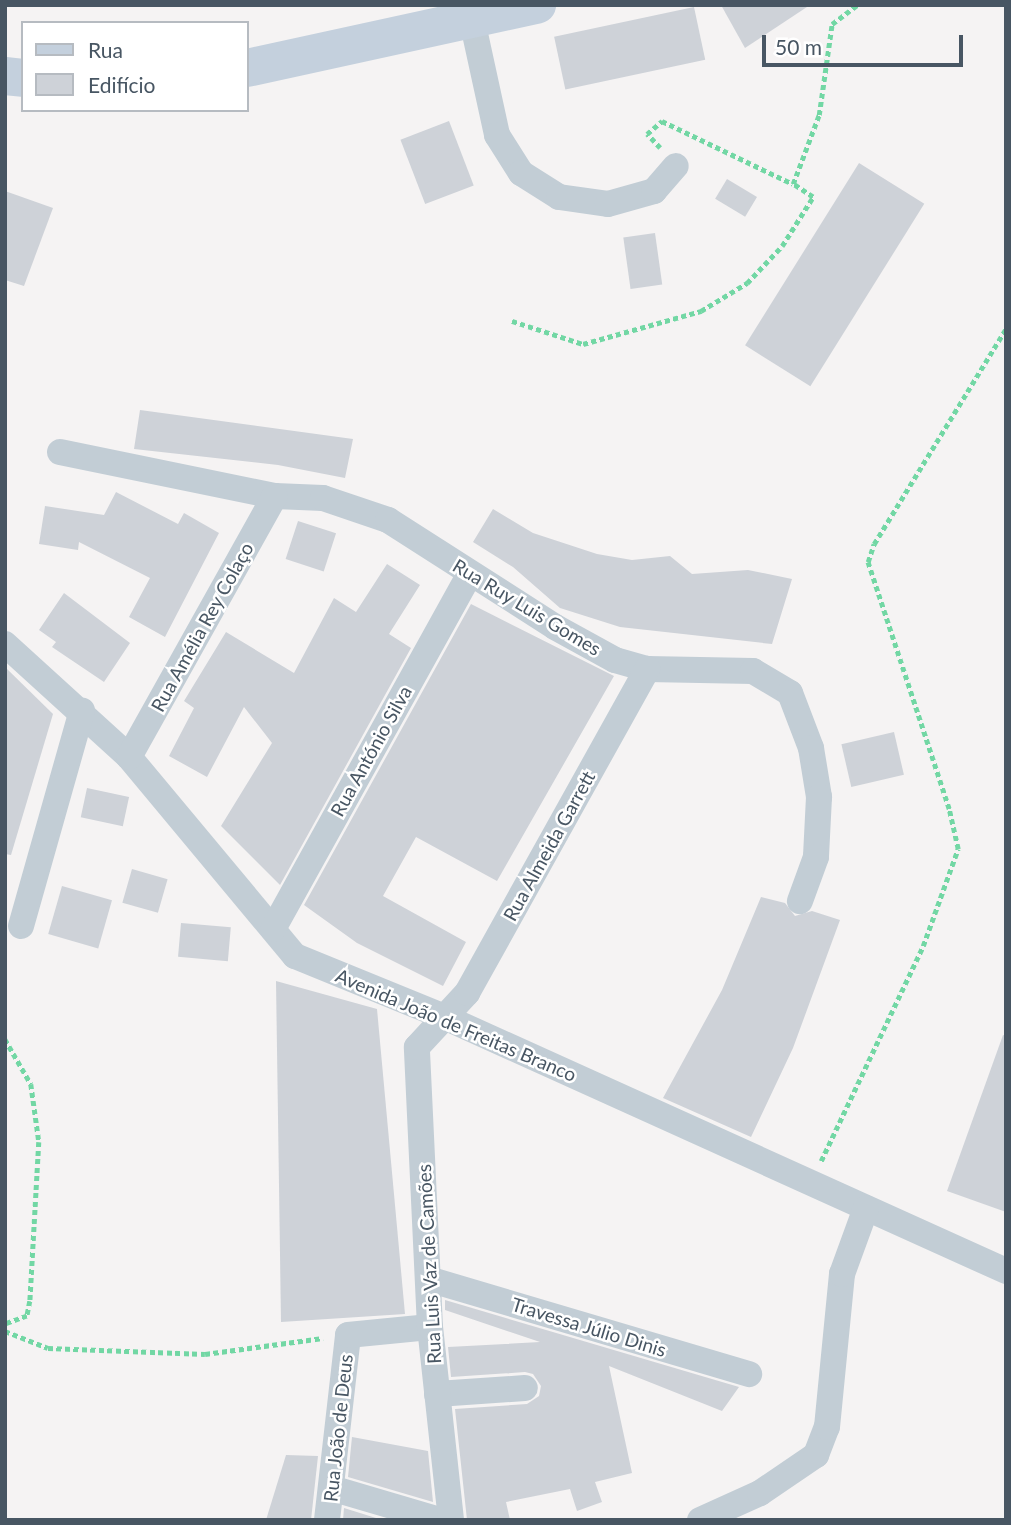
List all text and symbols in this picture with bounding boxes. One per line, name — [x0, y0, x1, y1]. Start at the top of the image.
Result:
legend — [21, 21, 248, 112]
scale bar — [766, 21, 967, 65]
text: 50 m — [775, 34, 822, 59]
text: Rua — [88, 37, 123, 62]
text: Edifício — [88, 72, 155, 97]
street label: Rua Amélia Rey Colaço — [146, 538, 258, 716]
street label: Rua Ruy Luis Gomes — [449, 554, 605, 660]
street label: Rua António Silva — [326, 681, 416, 821]
street label: Rua Almeida Garrett — [498, 767, 600, 925]
street label: Avenida João de Freitas Branco — [332, 964, 580, 1086]
street label: Rua Luis Vaz de Camões — [412, 1163, 446, 1365]
street label: Travessa Júlio Dinis — [509, 1293, 669, 1361]
street label: Rua João de Deus — [319, 1353, 357, 1503]

